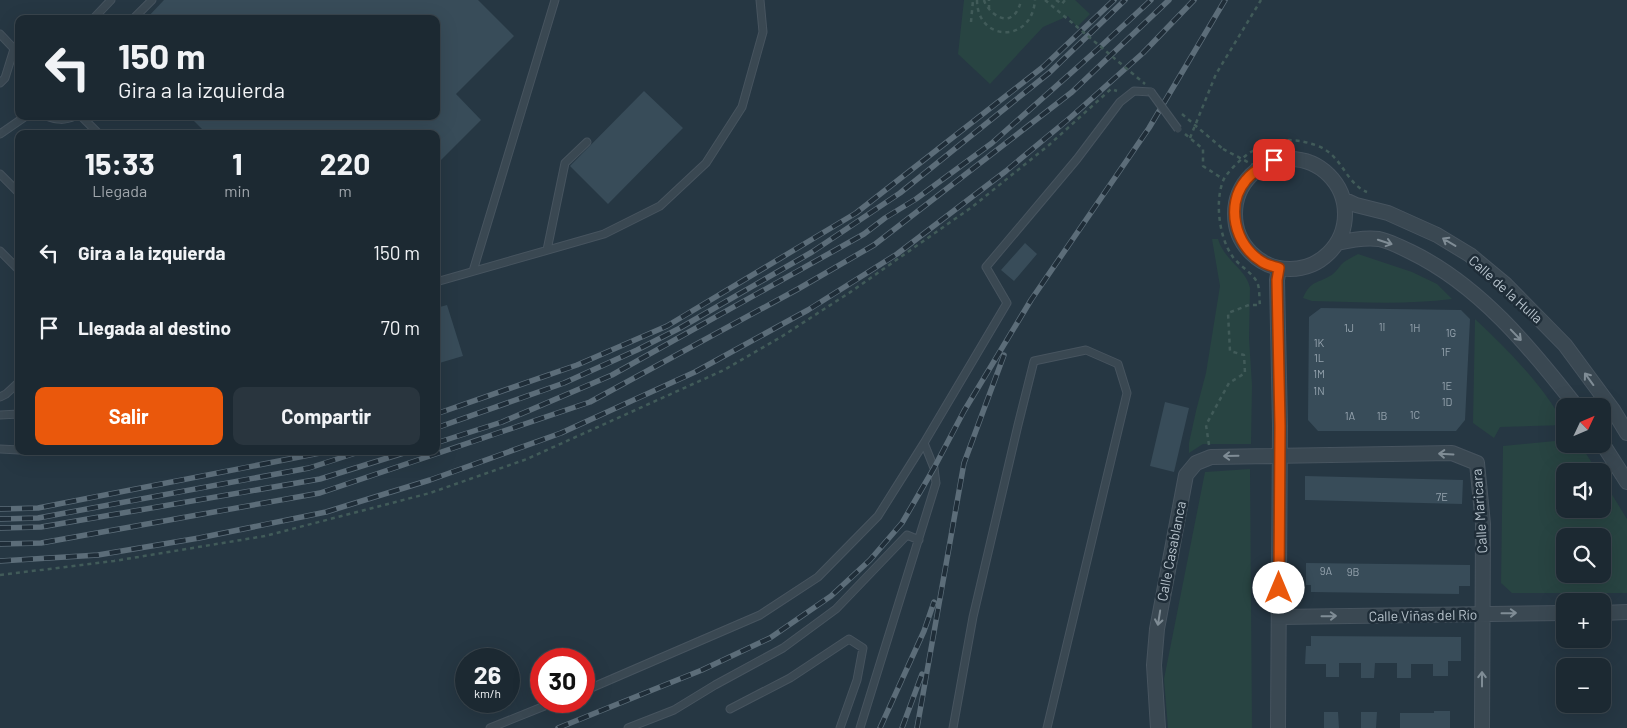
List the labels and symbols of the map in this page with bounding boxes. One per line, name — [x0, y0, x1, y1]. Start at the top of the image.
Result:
pin — [1253, 139, 1295, 181]
one-way arrow — [1442, 237, 1456, 247]
one-way arrow — [1377, 238, 1392, 247]
street label: Calle de la Hulla — [1466, 251, 1546, 327]
house number: 1I — [1379, 320, 1385, 333]
house number: 1J — [1344, 321, 1354, 334]
house number: 1H — [1409, 321, 1421, 334]
house number: 1G — [1446, 326, 1456, 339]
one-way arrow — [1510, 329, 1522, 341]
house number: 1K — [1314, 336, 1325, 349]
house number: 1F — [1441, 345, 1451, 358]
house number: 1L — [1314, 351, 1324, 364]
house number: 1M — [1313, 367, 1325, 380]
one-way arrow — [1584, 373, 1595, 386]
house number: 1E — [1442, 379, 1453, 392]
house number: 1N — [1313, 384, 1325, 397]
house number: 1D — [1442, 395, 1453, 408]
north arrow — [1556, 398, 1611, 452]
house number: 1C — [1410, 408, 1420, 421]
house number: 1A — [1345, 409, 1356, 422]
house number: 1B — [1377, 409, 1387, 422]
one-way arrow — [1438, 449, 1454, 458]
one-way arrow — [1223, 451, 1240, 461]
street label: Calle Maricara — [1468, 468, 1490, 554]
house number: 7E — [1436, 490, 1448, 503]
street label: Calle Casablanca — [1153, 500, 1189, 602]
position arrow — [1252, 561, 1304, 613]
house number: 9A — [1320, 564, 1333, 577]
house number: 9B — [1347, 565, 1359, 578]
street label: Calle Viñas del Río — [1369, 606, 1477, 624]
one-way arrow — [1154, 609, 1164, 625]
one-way arrow — [1501, 609, 1517, 618]
one-way arrow — [1320, 611, 1337, 621]
speed limit sign: 30 — [530, 648, 595, 713]
one-way arrow — [1477, 672, 1487, 688]

